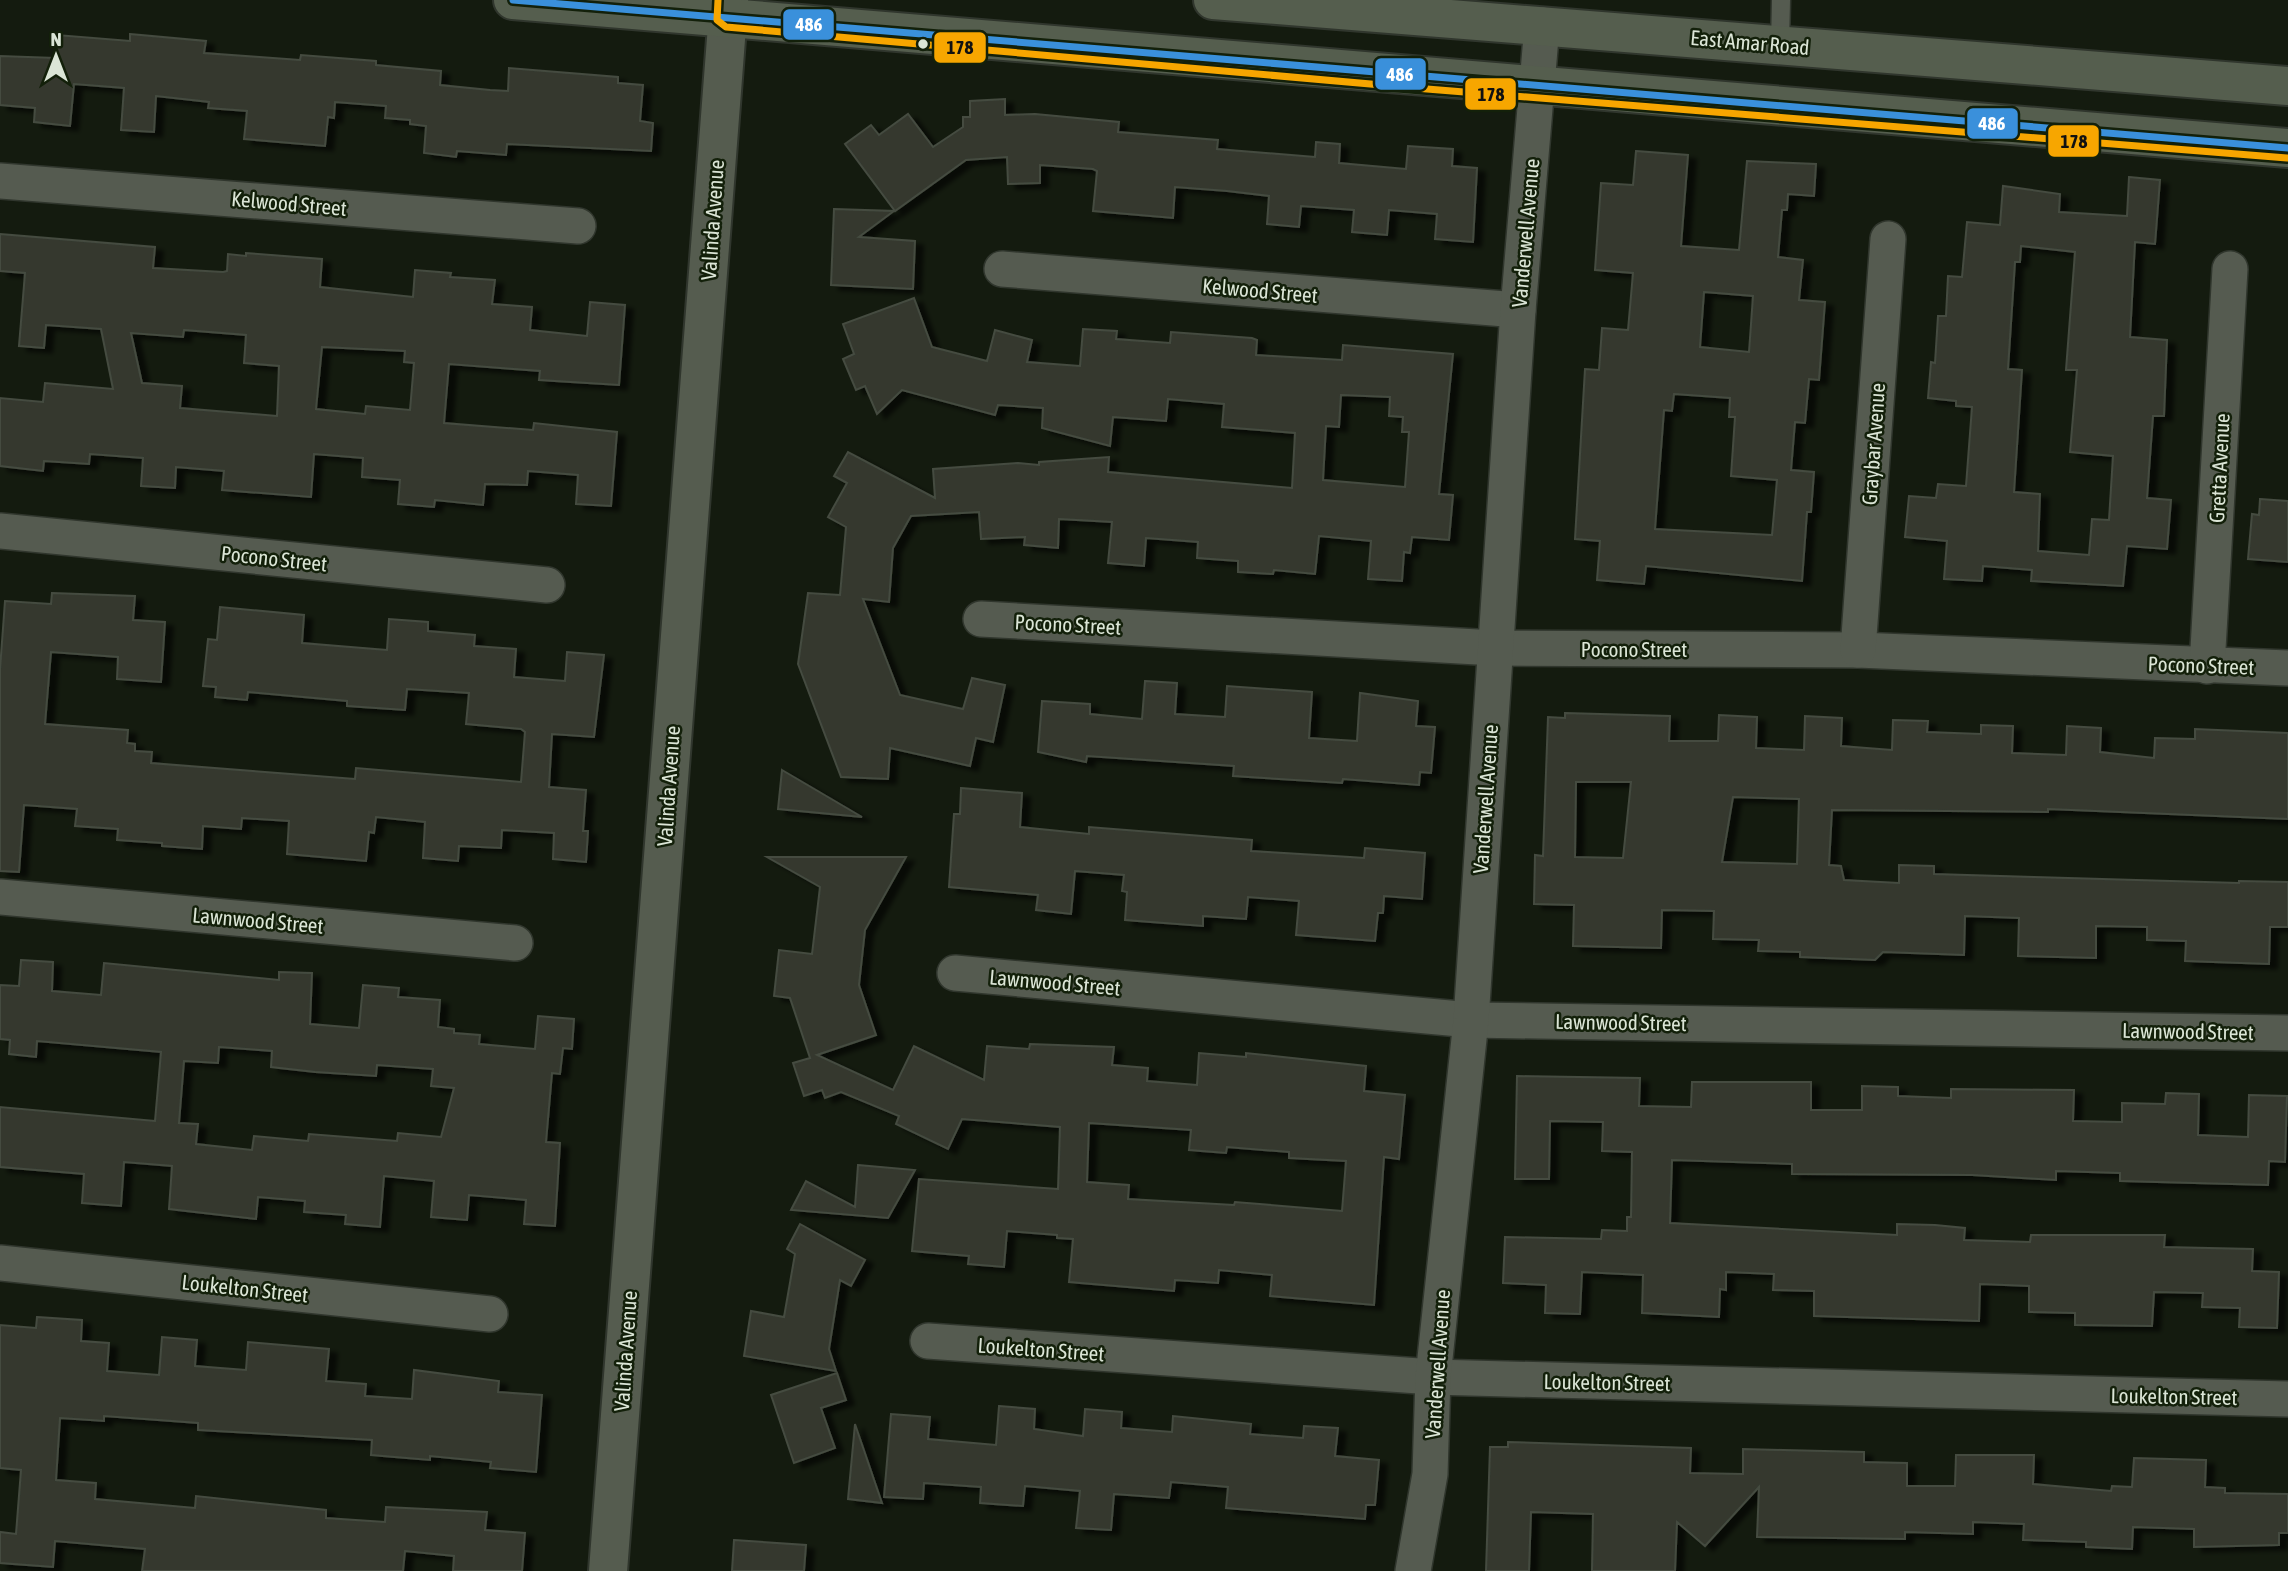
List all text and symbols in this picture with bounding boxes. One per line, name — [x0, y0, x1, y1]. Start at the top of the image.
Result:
line badge: 486 — [782, 8, 835, 41]
text: 486 — [795, 13, 822, 35]
north arrow — [21, 21, 91, 91]
street label: East Amar Road — [1689, 25, 1811, 59]
text: N — [50, 28, 62, 50]
line badge: 178 — [933, 31, 987, 64]
text: 178 — [947, 36, 973, 58]
unlabelled marker — [916, 37, 930, 51]
line badge: 486 — [1374, 57, 1427, 91]
text: 486 — [1386, 63, 1413, 85]
line badge: 178 — [1464, 77, 1517, 111]
text: 178 — [1478, 83, 1504, 105]
line badge: 486 — [1966, 107, 2019, 140]
text: 486 — [1978, 112, 2005, 134]
line badge: 178 — [2047, 124, 2100, 158]
text: 178 — [2061, 130, 2087, 152]
street label: Vanderwell Avenue — [1507, 158, 1543, 308]
street label: Valinda Avenue — [696, 159, 728, 281]
street label: Kelwood Street — [230, 186, 348, 220]
street label: Kelwood Street — [1201, 273, 1319, 307]
street label: Graybar Avenue — [1857, 382, 1889, 506]
street label: Gretta Avenue — [2204, 413, 2234, 523]
street label: Pocono Street — [220, 540, 328, 576]
street label: Pocono Street — [1014, 609, 1122, 639]
street label: Pocono Street — [1581, 637, 1687, 661]
street label: Pocono Street — [2147, 651, 2255, 679]
street label: Vanderwell Avenue — [1468, 724, 1502, 874]
street label: Valinda Avenue — [652, 725, 684, 847]
street label: Lawnwood Street — [191, 902, 325, 938]
street label: Lawnwood Street — [988, 964, 1122, 1000]
street label: Lawnwood Street — [1555, 1009, 1687, 1035]
street label: Lawnwood Street — [2122, 1018, 2254, 1044]
street label: Loukelton Street — [181, 1269, 309, 1307]
street label: Vanderwell Avenue — [1420, 1289, 1454, 1439]
street label: Valinda Avenue — [609, 1290, 641, 1412]
street label: Loukelton Street — [977, 1333, 1105, 1365]
street label: Loukelton Street — [1543, 1369, 1671, 1395]
street label: Loukelton Street — [2110, 1383, 2238, 1409]

